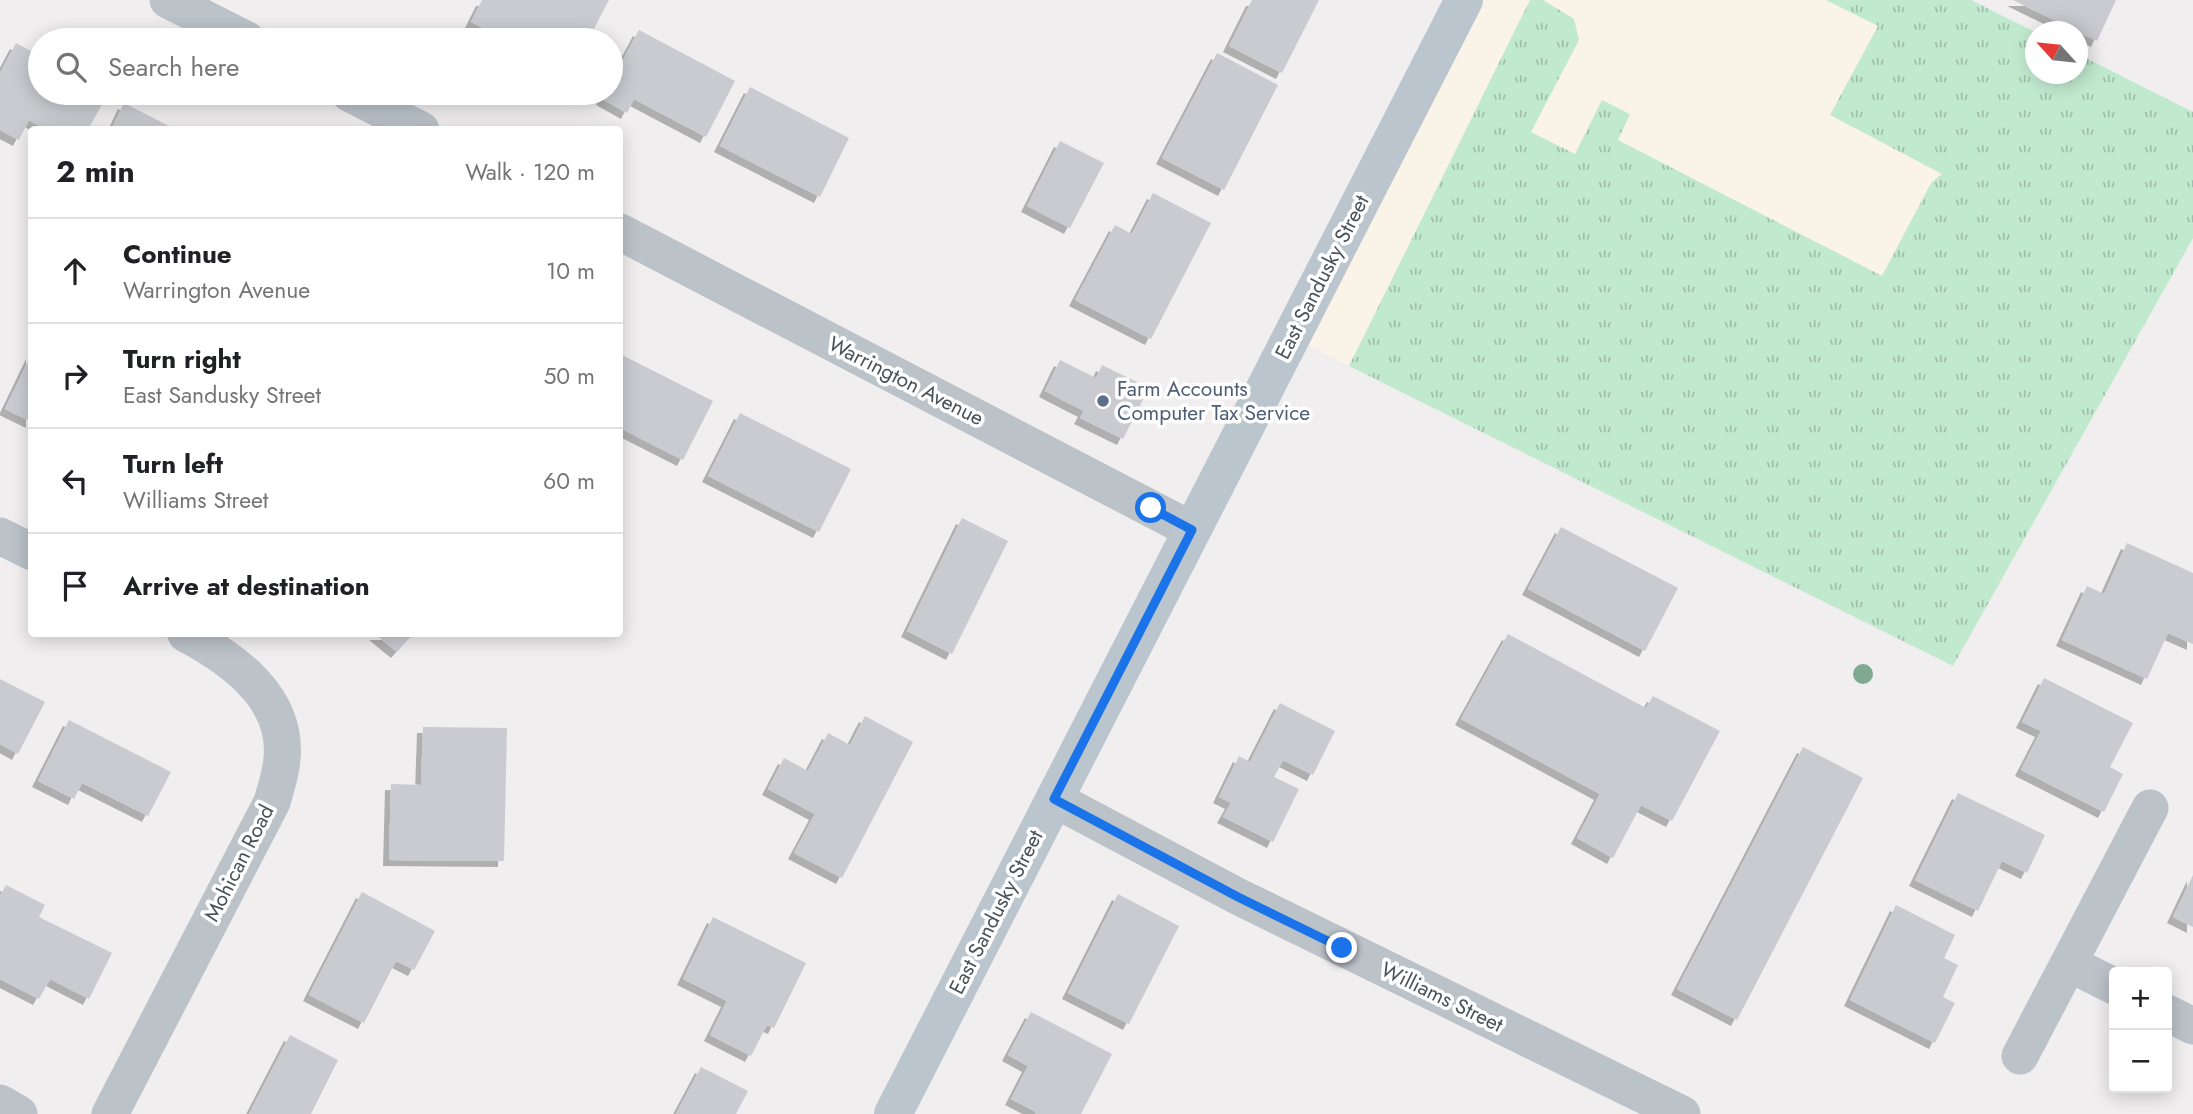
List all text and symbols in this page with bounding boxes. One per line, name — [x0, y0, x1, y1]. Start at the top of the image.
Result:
north arrow — [2025, 21, 2088, 84]
search box — [28, 28, 623, 105]
icon: search — [52, 48, 90, 86]
text: Search here — [108, 48, 240, 86]
text: 2 min — [56, 150, 135, 193]
text: Walk · 120 m — [465, 155, 595, 189]
street label: East Sandusky Street — [1268, 190, 1376, 364]
text: Continue — [123, 235, 232, 273]
icon: ahead — [56, 252, 94, 290]
text: 10 m — [546, 254, 595, 288]
text: Warrington Avenue — [123, 273, 310, 307]
street label: Warrington Avenue — [823, 329, 989, 433]
text: Turn right — [123, 340, 241, 378]
icon: right — [56, 357, 94, 395]
text: 50 m — [543, 359, 595, 393]
place label: Farm Accounts Computer Tax Service — [1117, 374, 1310, 428]
text: East Sandusky Street — [123, 378, 321, 412]
marker: Farm Accounts Computer Tax Service — [1095, 393, 1111, 409]
text: Turn left — [123, 445, 223, 483]
icon: left — [56, 462, 94, 500]
text: 60 m — [543, 464, 595, 498]
text: Williams Street — [123, 483, 268, 517]
route start — [1135, 492, 1166, 523]
icon: arrive — [56, 567, 94, 605]
text: Arrive at destination — [123, 567, 370, 605]
street label: Mohican Road — [197, 799, 281, 927]
street label: East Sandusky Street — [942, 825, 1050, 999]
route end — [1326, 932, 1357, 963]
street label: Williams Street — [1376, 954, 1508, 1040]
map controls — [2109, 967, 2172, 1093]
button: + — [2109, 967, 2172, 1030]
button: − — [2109, 1030, 2172, 1093]

